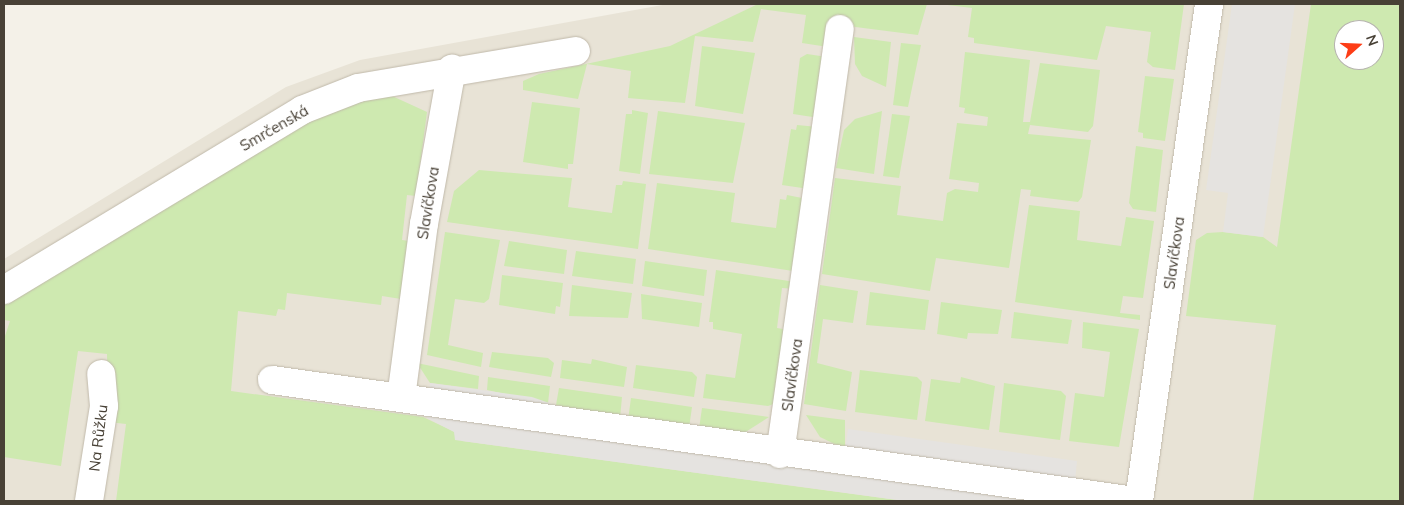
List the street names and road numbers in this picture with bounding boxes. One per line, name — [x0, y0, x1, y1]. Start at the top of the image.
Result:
street label: Smrčenská — [236, 101, 312, 155]
street label: Slavíčkova — [413, 165, 443, 241]
street label: Slavíčkova — [1160, 215, 1188, 291]
street label: Slavíčkova — [778, 337, 806, 413]
street label: Na Růžku — [85, 403, 111, 473]

